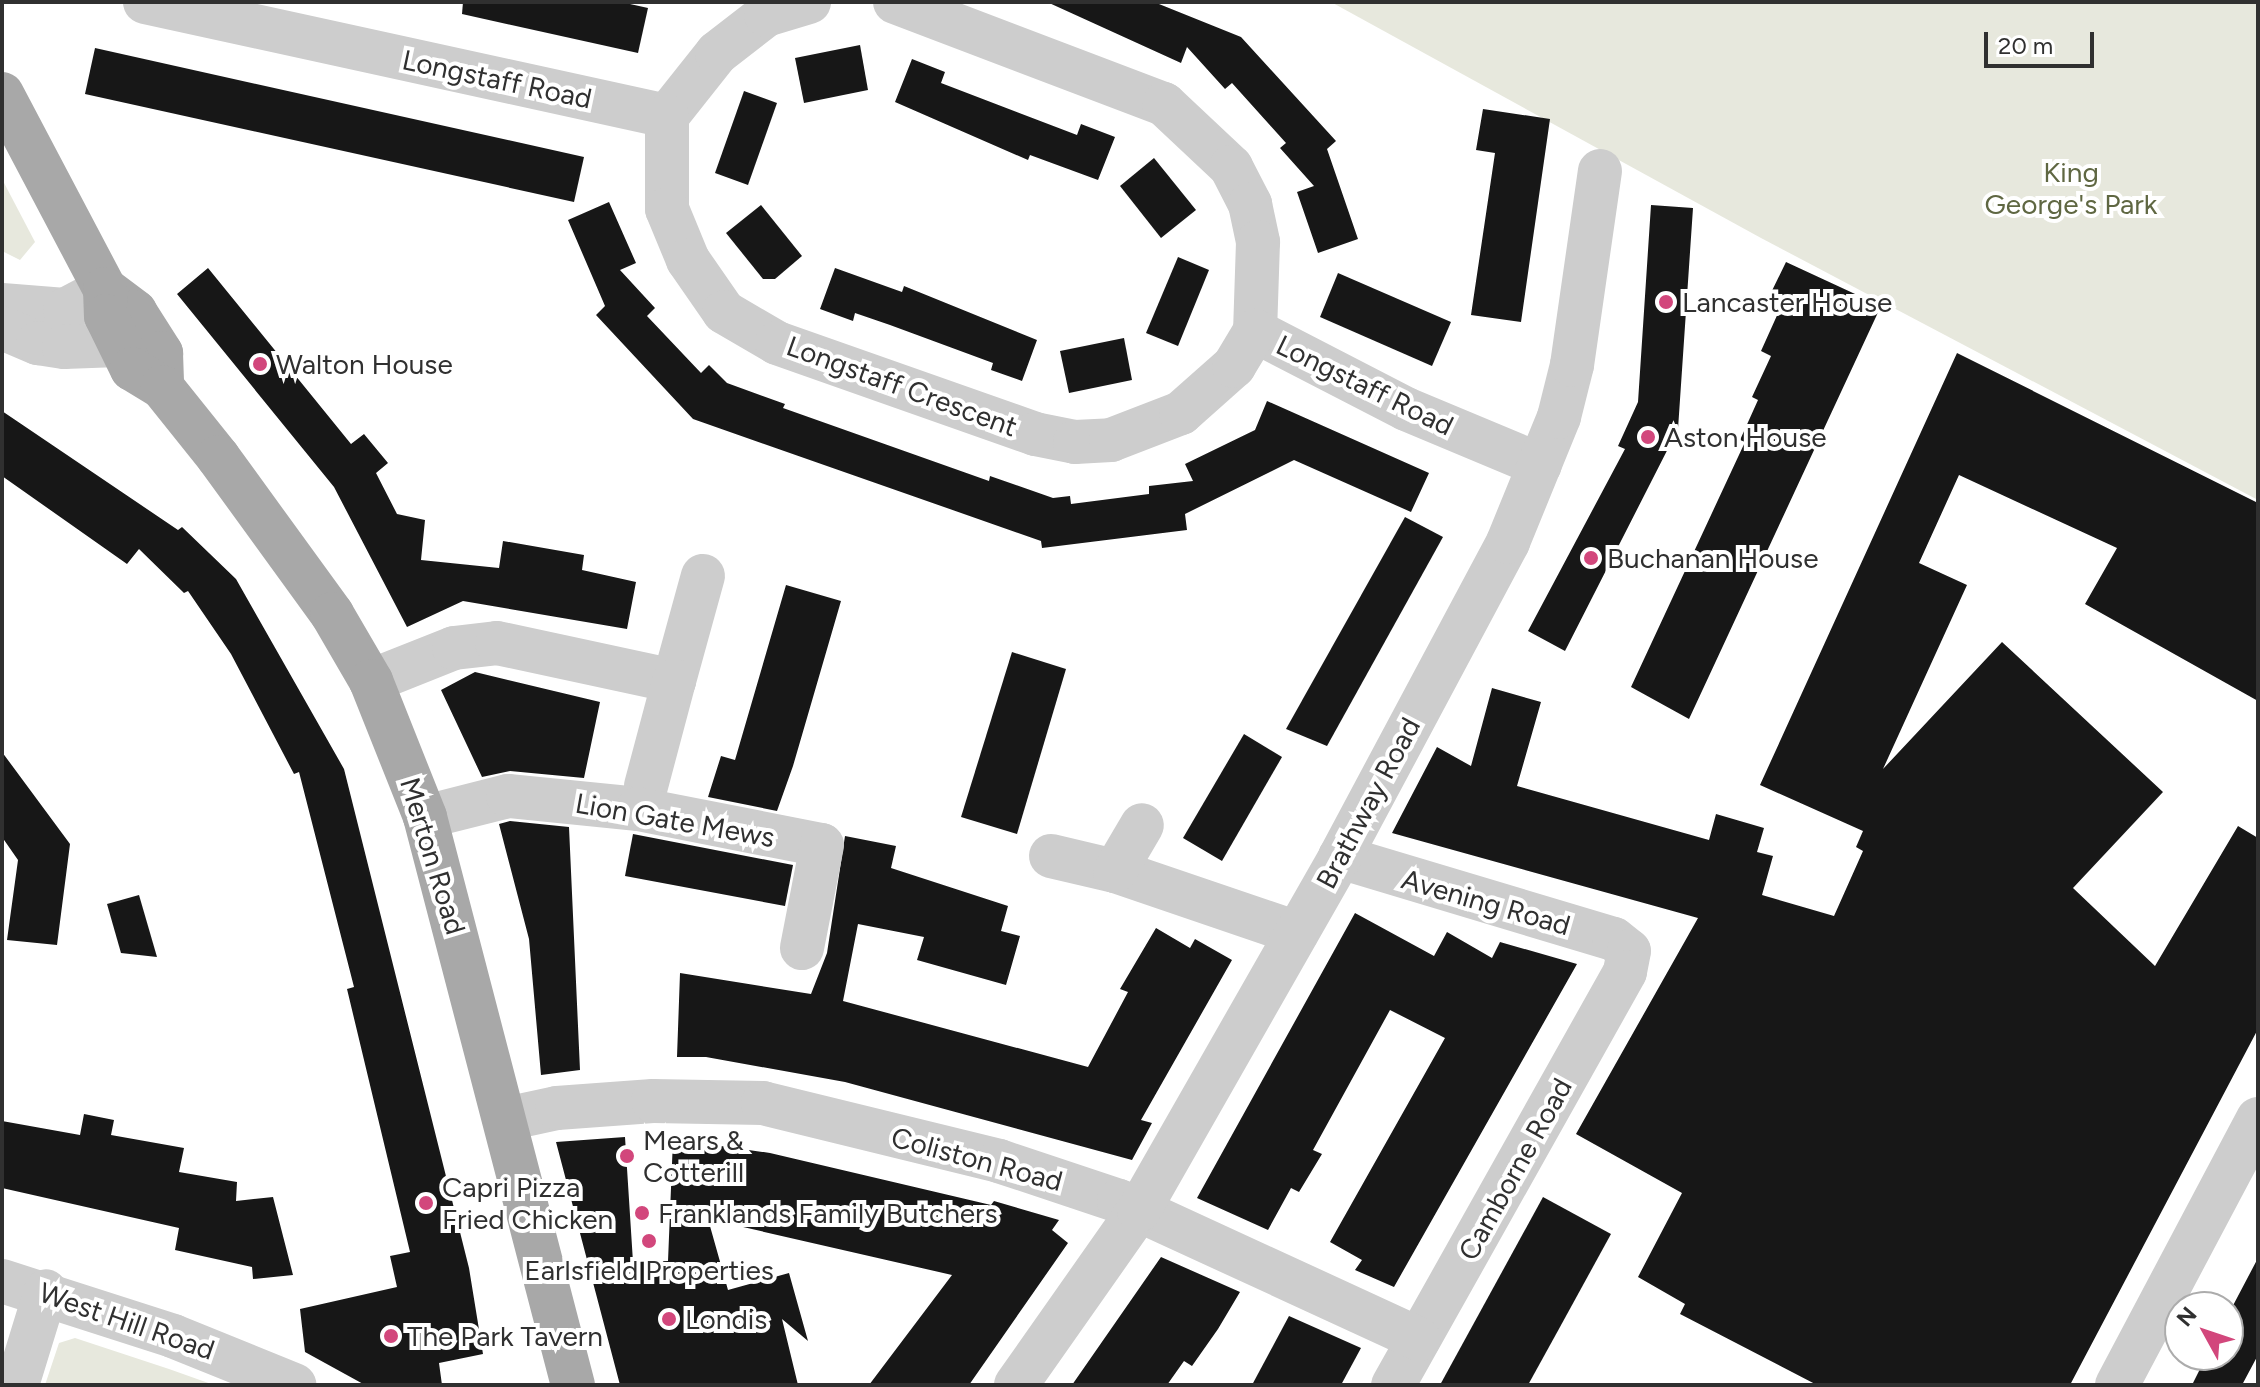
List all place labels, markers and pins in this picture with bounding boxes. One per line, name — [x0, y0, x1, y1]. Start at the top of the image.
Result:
place label: Lancaster House — [1682, 285, 1892, 319]
marker: Lancaster House — [1657, 293, 1675, 311]
place label: Walton House — [276, 347, 453, 381]
marker: Walton House — [251, 355, 269, 373]
place label: Aston House — [1664, 420, 1827, 454]
marker: Aston House — [1639, 428, 1657, 446]
place label: Buchanan House — [1607, 541, 1818, 575]
marker: Buchanan House — [1582, 549, 1600, 567]
place label: Mears & Cotterill — [643, 1123, 744, 1189]
marker: Mears & Cotterill — [618, 1147, 636, 1165]
place label: Capri Pizza Fried Chicken — [442, 1170, 613, 1236]
marker: Capri Pizza Fried Chicken — [417, 1194, 435, 1212]
place label: Franklands Family Butchers — [658, 1196, 998, 1230]
marker: Franklands Family Butchers — [633, 1204, 651, 1222]
marker: Earlsfield Properties — [640, 1232, 658, 1250]
place label: Earlsfield Properties — [524, 1253, 774, 1287]
place label: Londis — [685, 1302, 767, 1336]
marker: Londis — [660, 1310, 678, 1328]
place label: The Park Tavern — [407, 1319, 603, 1353]
marker: The Park Tavern — [382, 1327, 400, 1345]

